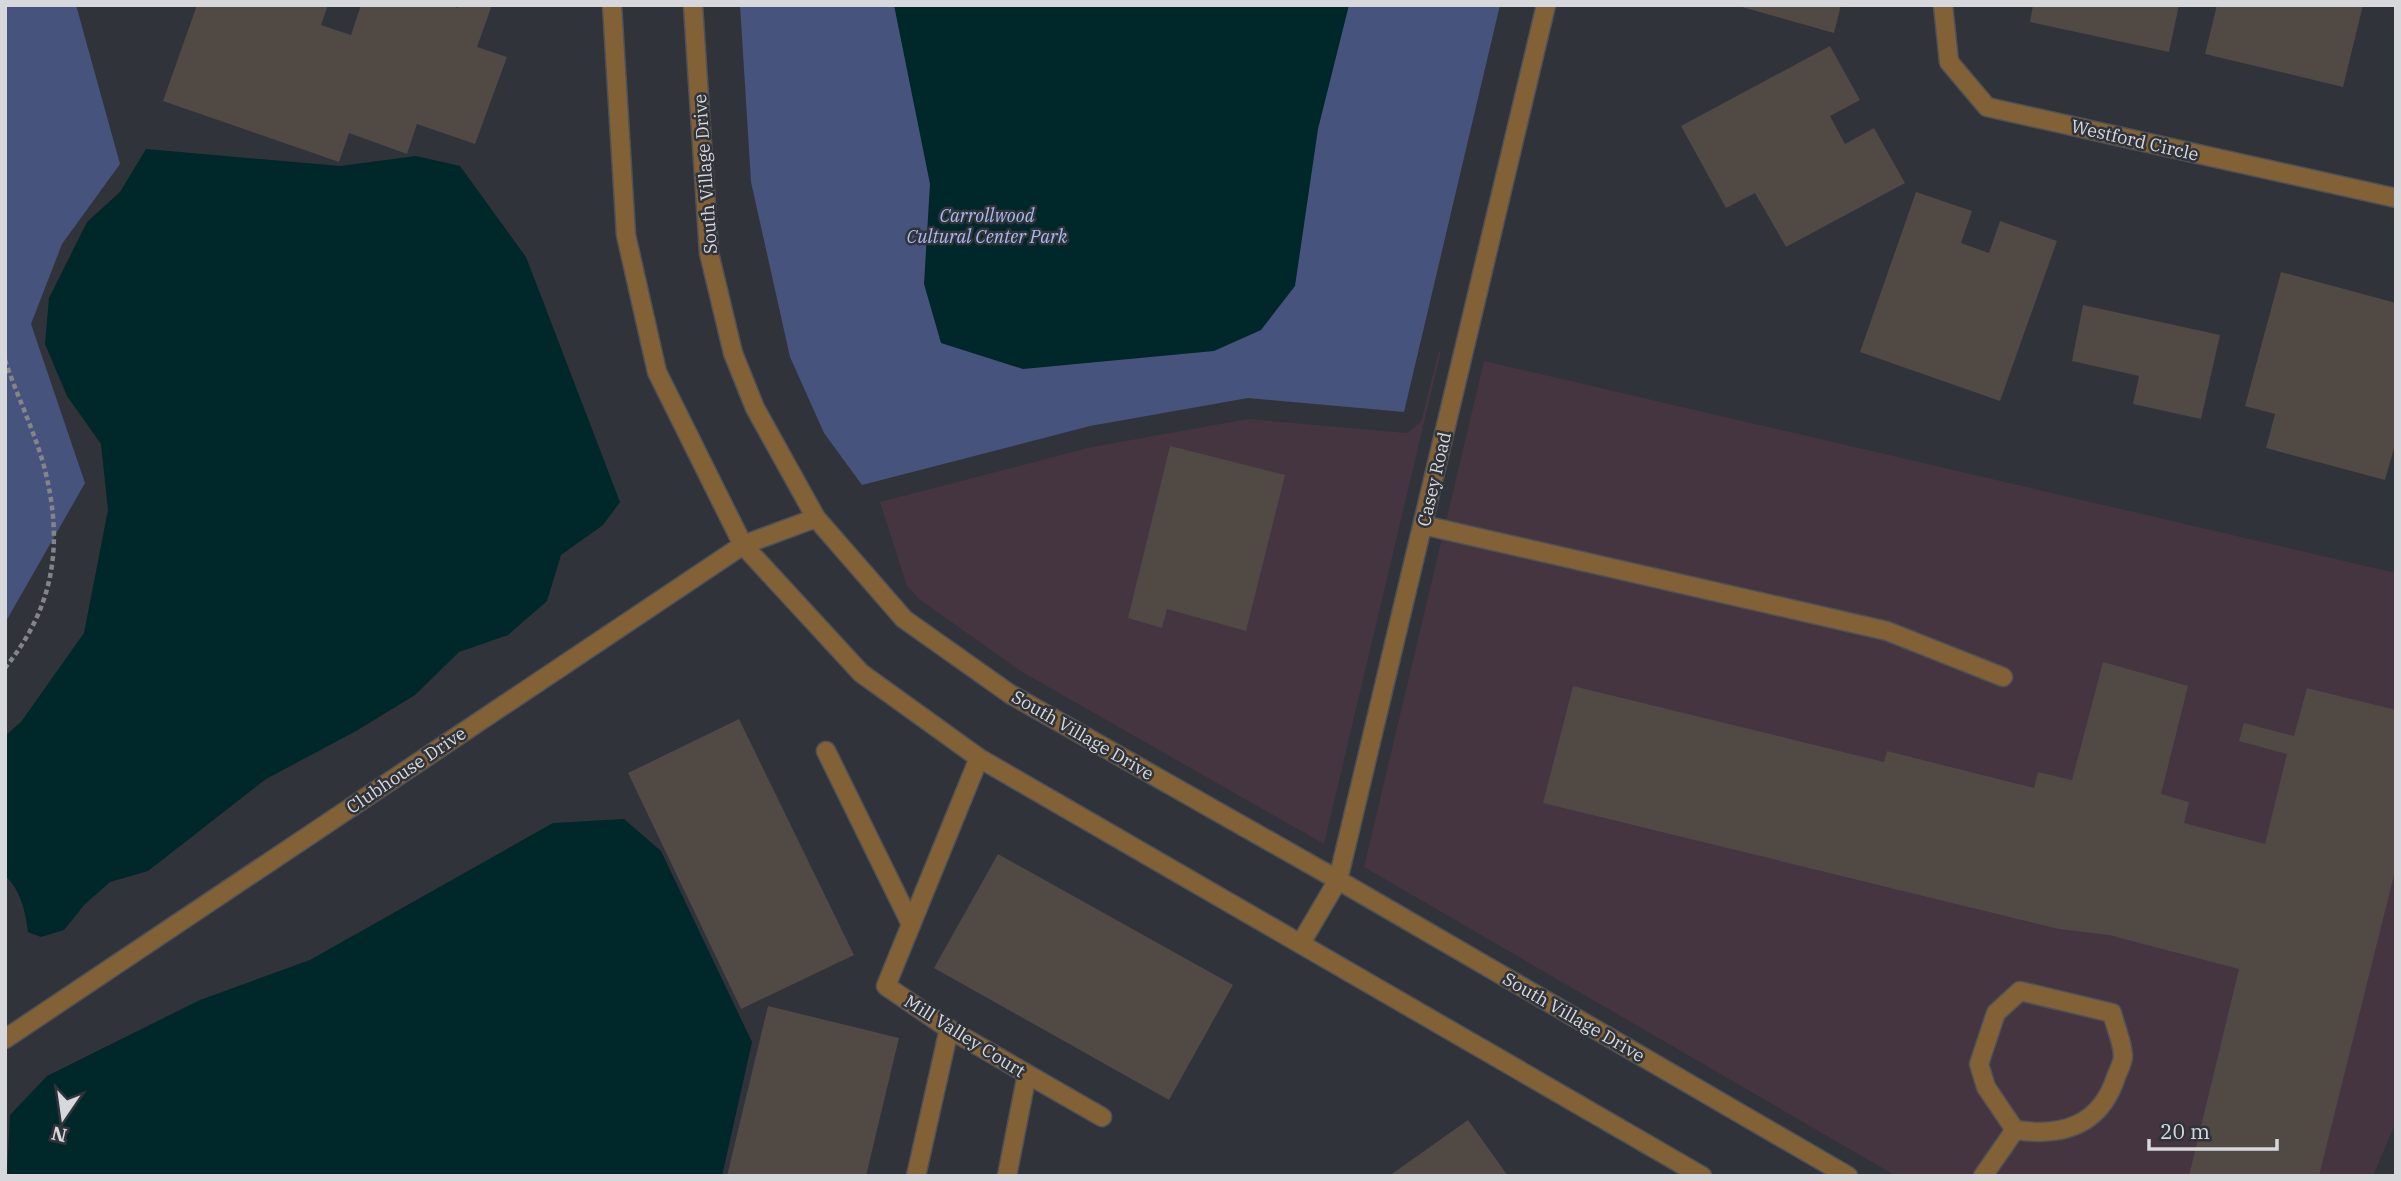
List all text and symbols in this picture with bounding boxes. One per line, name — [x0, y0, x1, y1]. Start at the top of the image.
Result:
street label: South Village Drive — [688, 93, 722, 255]
street label: Westford Circle — [2069, 114, 2201, 166]
park label: Carrollwood Cultural Center Park — [907, 204, 1068, 248]
street label: Casey Road — [1412, 429, 1456, 529]
street label: South Village Drive — [1008, 685, 1158, 785]
street label: Clubhouse Drive — [342, 721, 470, 819]
street label: South Village Drive — [1499, 967, 1649, 1067]
street label: Mill Valley Court — [900, 990, 1030, 1082]
north arrow — [28, 1083, 98, 1153]
scale bar — [2149, 1108, 2277, 1152]
text: 20 m — [2160, 1117, 2210, 1145]
text: N — [49, 1121, 69, 1148]

